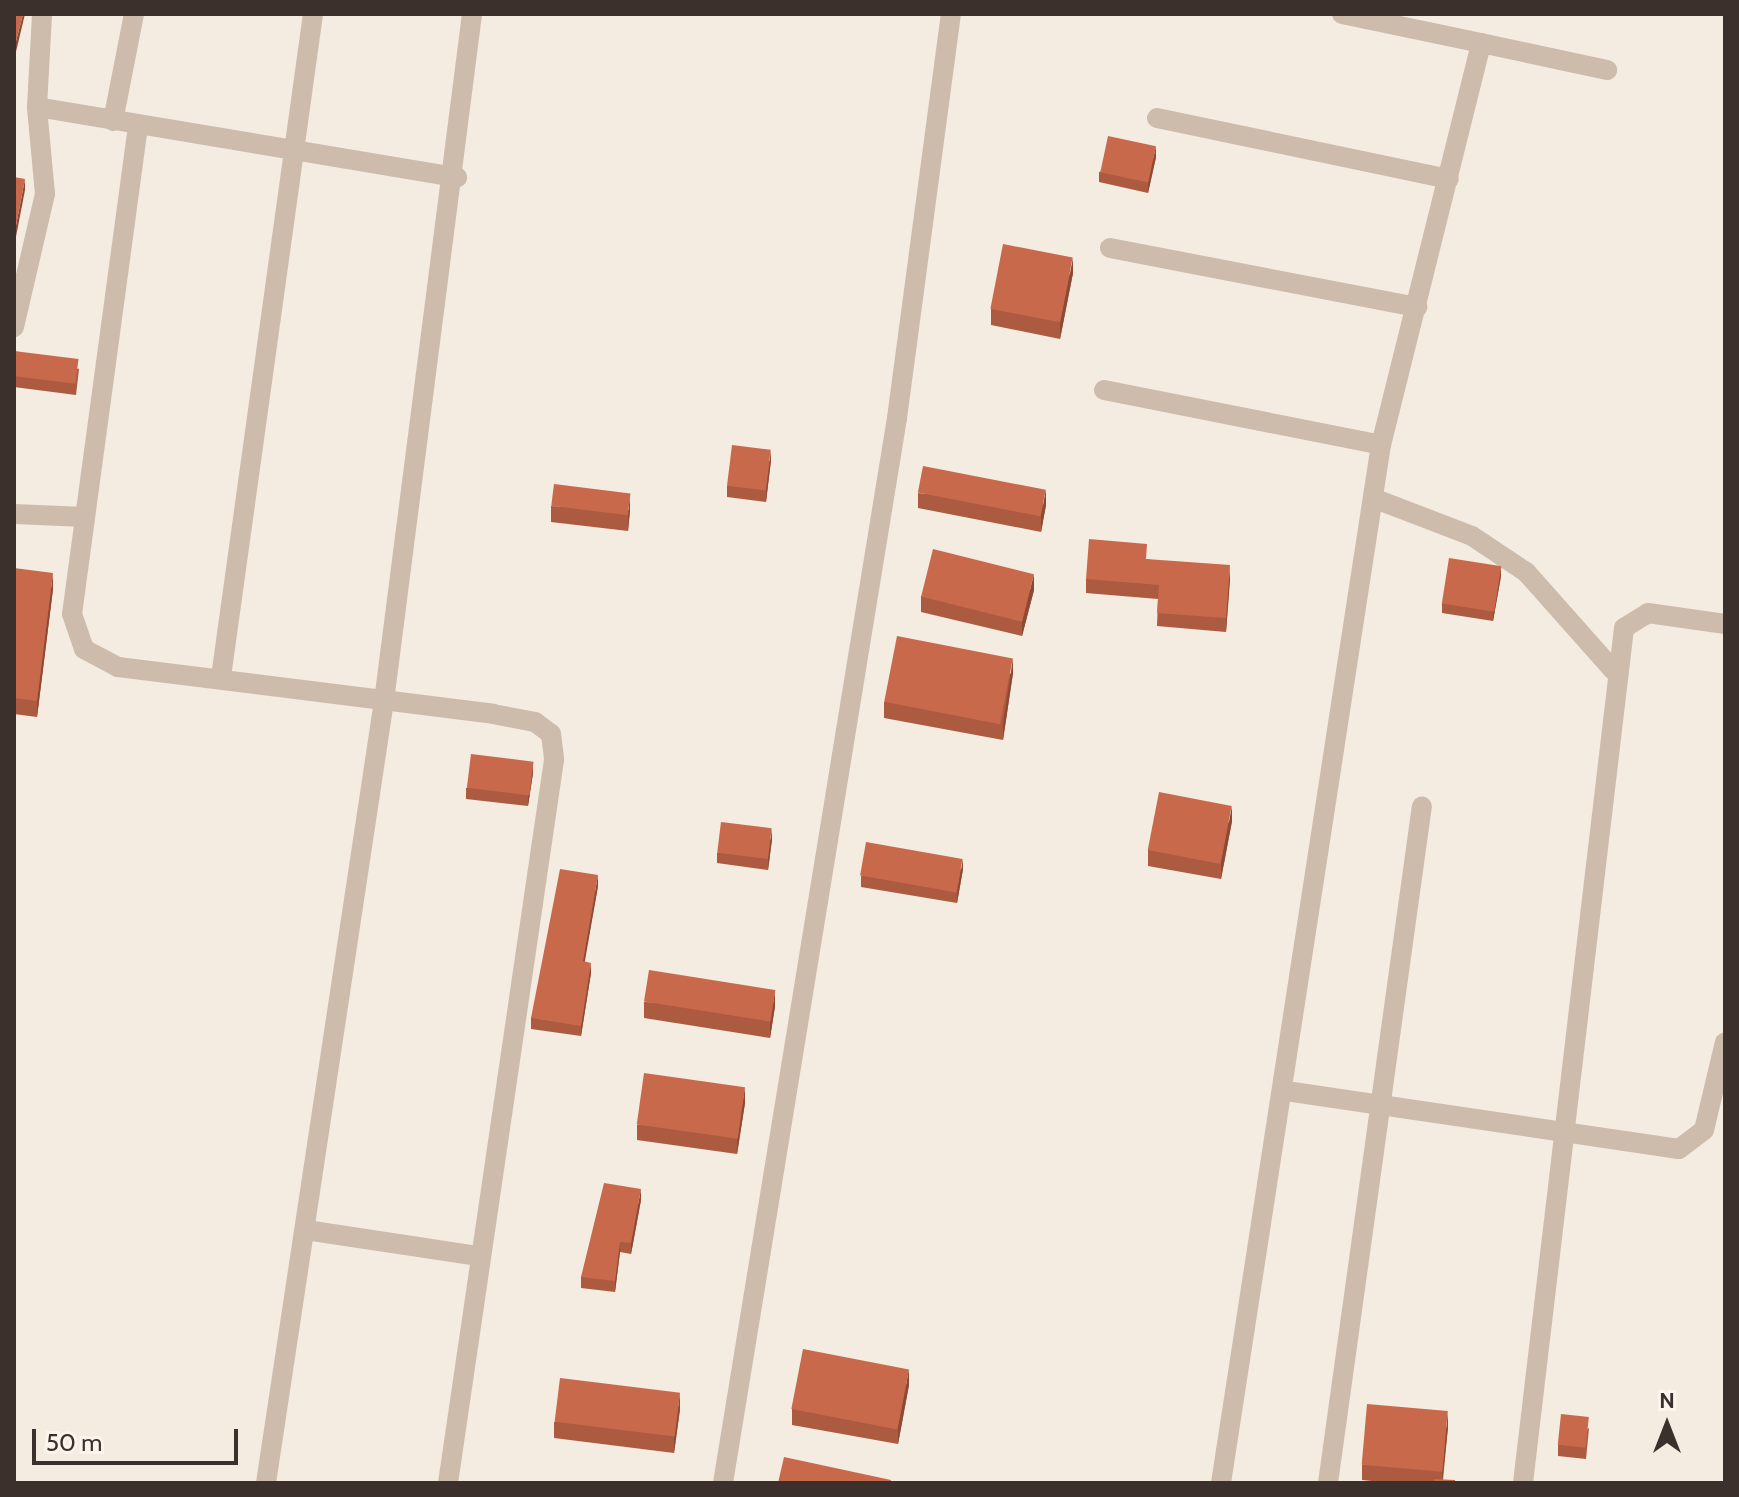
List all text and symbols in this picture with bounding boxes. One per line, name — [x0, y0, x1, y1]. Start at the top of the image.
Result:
north arrow — [1627, 1385, 1707, 1465]
text: N — [1659, 1387, 1675, 1414]
scale bar — [36, 1413, 242, 1463]
text: 50 m — [46, 1428, 102, 1457]

